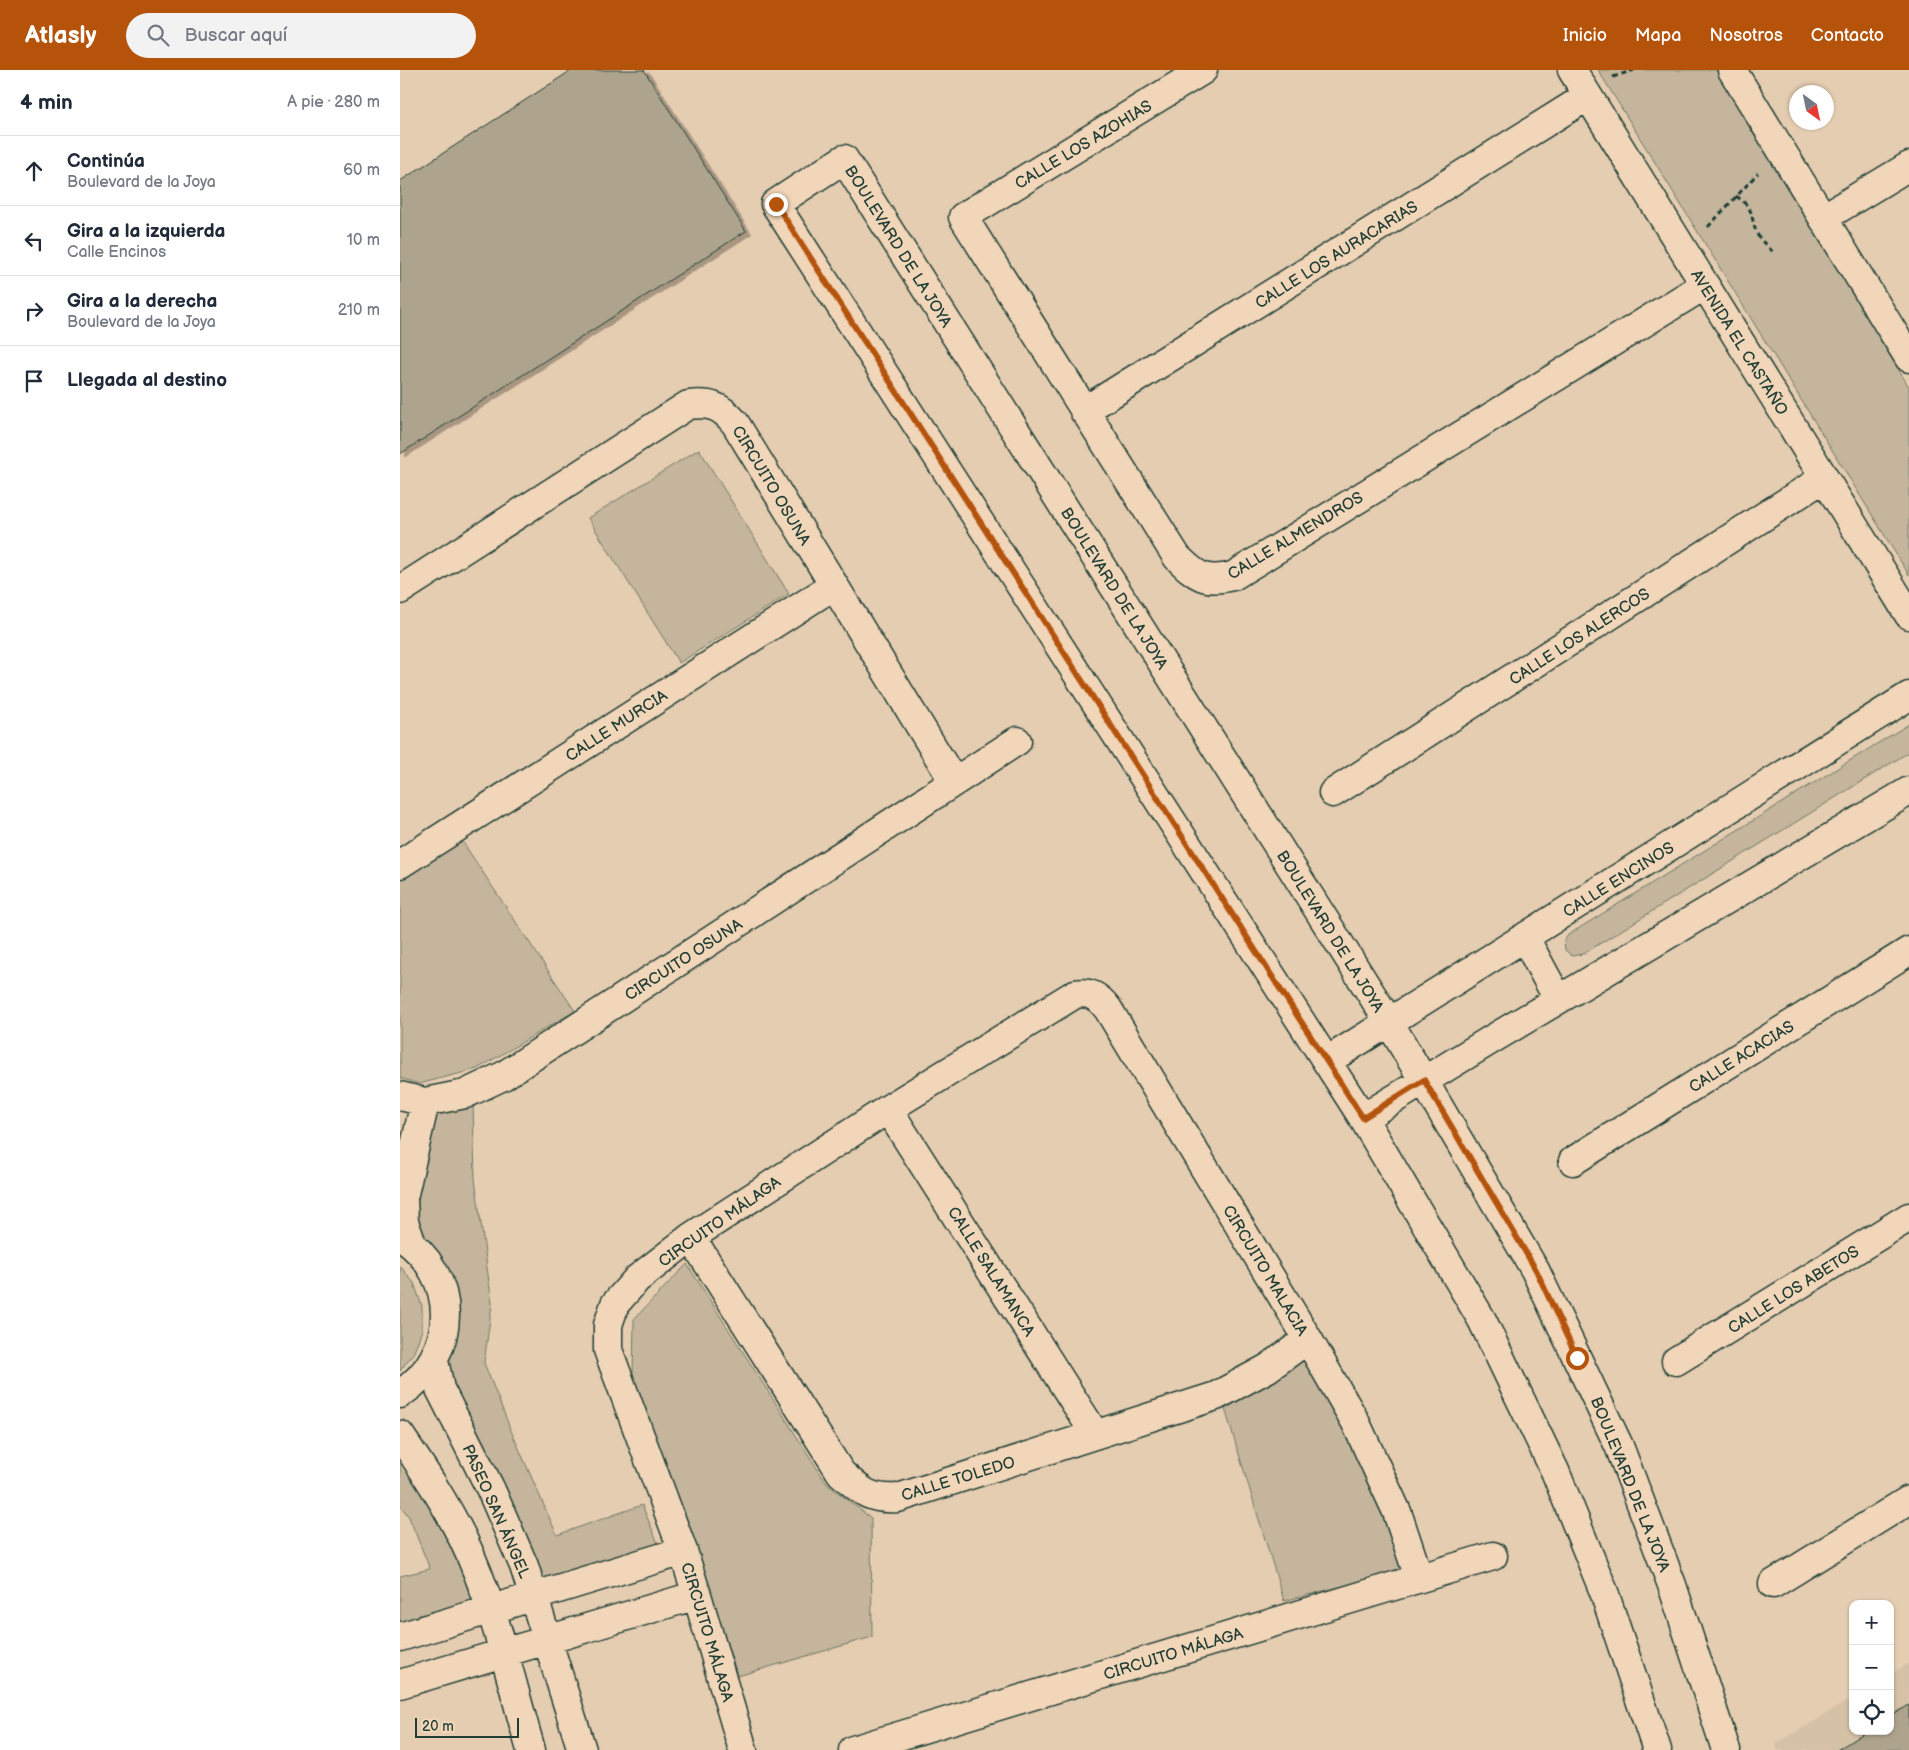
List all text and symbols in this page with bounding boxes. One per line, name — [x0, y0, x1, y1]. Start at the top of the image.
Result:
search box — [126, 13, 476, 58]
text: Atlasly — [25, 21, 96, 50]
icon: search — [144, 21, 172, 49]
text: Buscar aquí — [184, 24, 287, 47]
text: Inicio — [1563, 25, 1607, 46]
text: Mapa — [1635, 25, 1681, 46]
text: Nosotros — [1709, 25, 1783, 46]
text: Contacto — [1811, 25, 1884, 46]
north arrow — [1789, 85, 1834, 130]
text: 4 min — [20, 90, 73, 115]
text: A pie · 280 m — [287, 93, 380, 112]
street label: CALLE LOS AZOHIAS — [1012, 97, 1156, 194]
text: Continúa — [67, 150, 145, 173]
icon: ahead — [20, 157, 48, 185]
text: 60 m — [343, 161, 380, 180]
street label: BOULEVARD DE LA JOYA — [840, 162, 955, 331]
text: Boulevard de la Joya — [67, 173, 216, 192]
route end — [765, 193, 788, 216]
street label: CALLE LOS AURACARIAS — [1252, 197, 1422, 313]
text: Gira a la izquierda — [67, 220, 225, 243]
icon: left — [20, 227, 48, 255]
text: 10 m — [347, 231, 380, 250]
text: Calle Encinos — [67, 243, 166, 262]
street label: AVENIDA EL CASTAÑO — [1686, 266, 1792, 419]
text: Gira a la derecha — [67, 290, 217, 313]
icon: right — [20, 297, 48, 325]
text: 210 m — [338, 301, 380, 320]
text: Boulevard de la Joya — [67, 313, 216, 332]
icon: arrive — [20, 367, 48, 395]
text: Llegada al destino — [67, 369, 227, 392]
street label: CIRCUITO OSUNA — [727, 423, 814, 549]
street label: CALLE ALMENDROS — [1225, 488, 1367, 584]
street label: BOULEVARD DE LA JOYA — [1056, 504, 1171, 673]
street label: CALLE LOS ALERCOS — [1506, 585, 1654, 690]
street label: CALLE MURCIA — [562, 686, 671, 766]
street label: CALLE ENCINOS — [1560, 839, 1678, 922]
street label: BOULEVARD DE LA JOYA — [1272, 847, 1387, 1016]
street label: CIRCUITO OSUNA — [622, 915, 746, 1005]
street label: CALLE ACACIAS — [1686, 1017, 1798, 1097]
street label: CIRCUITO MÁLAGA — [654, 1171, 785, 1271]
street label: CIRCUITO MALACIA — [1218, 1202, 1311, 1340]
street label: CALLE SALAMANCA — [943, 1203, 1038, 1340]
street label: CALLE LOS ABETOS — [1725, 1242, 1863, 1338]
route start — [1566, 1347, 1589, 1370]
street label: BOULEVARD DE LA JOYA — [1586, 1394, 1674, 1575]
street label: PASEO SAN ÁNGEL — [458, 1441, 536, 1582]
street label: CALLE TOLEDO — [899, 1453, 1018, 1506]
street label: CIRCUITO MÁLAGA — [676, 1560, 739, 1705]
map controls — [1849, 1600, 1894, 1735]
button: + — [1849, 1600, 1894, 1645]
street label: CIRCUITO MÁLAGA — [1101, 1622, 1246, 1685]
button: − — [1849, 1645, 1894, 1690]
button: locate — [1849, 1690, 1894, 1735]
scale bar — [415, 1715, 519, 1738]
text: 20 m — [422, 1718, 454, 1735]

